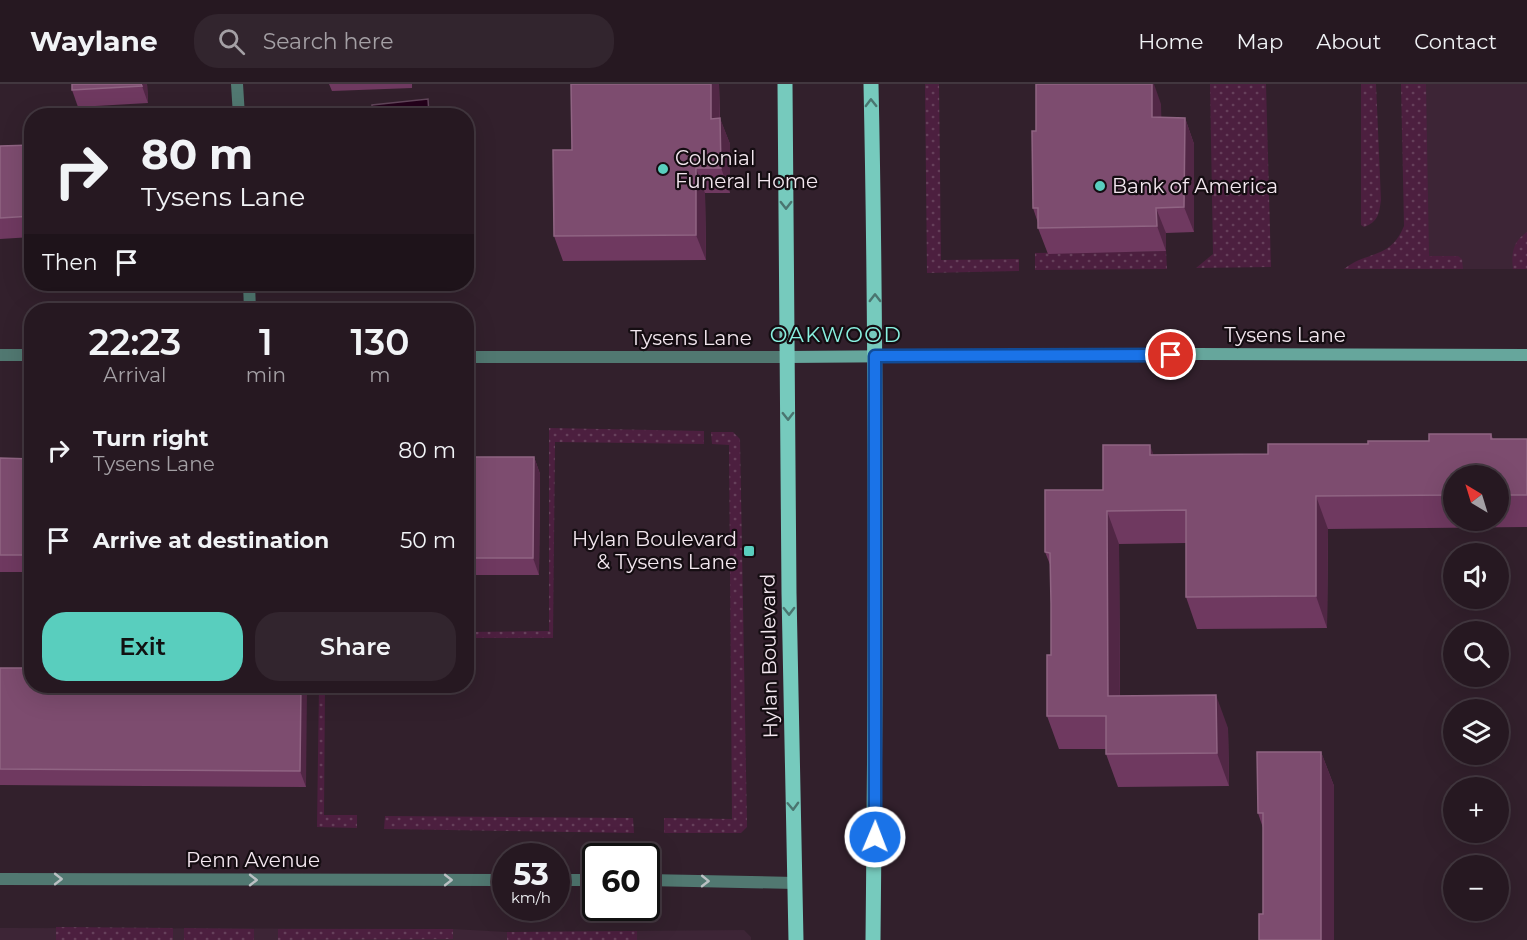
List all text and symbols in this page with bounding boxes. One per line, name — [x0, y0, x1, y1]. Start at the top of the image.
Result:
search box — [194, 14, 614, 68]
text: Waylane — [30, 24, 158, 58]
icon: search — [215, 25, 248, 58]
text: Search here — [263, 28, 393, 55]
text: Home — [1138, 29, 1203, 54]
text: Map — [1236, 29, 1283, 54]
text: About — [1316, 29, 1381, 54]
text: Contact — [1414, 29, 1497, 54]
one-way arrow — [865, 98, 877, 107]
text: 80 m — [141, 128, 253, 180]
icon: right — [42, 132, 120, 210]
place label: Colonial Funeral Home — [675, 146, 818, 193]
marker: Colonial Funeral Home — [656, 162, 670, 176]
place label: Bank of America — [1112, 174, 1278, 198]
marker: Bank of America — [1093, 179, 1107, 193]
text: Tysens Lane — [141, 180, 305, 213]
one-way arrow — [780, 201, 792, 210]
icon: arrive — [110, 246, 143, 279]
text: Then — [42, 249, 98, 276]
one-way arrow — [869, 293, 881, 302]
text: 22:23 — [89, 320, 181, 364]
text: 1 — [259, 320, 273, 364]
text: 130 — [351, 320, 409, 364]
district label: OAKWOOD — [770, 322, 902, 347]
street label: Tysens Lane — [1224, 323, 1346, 347]
street label: Tysens Lane — [630, 326, 752, 350]
pin — [1145, 329, 1196, 380]
icon: arrive — [1154, 338, 1187, 371]
text: Arrival — [103, 363, 166, 387]
text: min — [246, 363, 286, 387]
text: m — [369, 363, 391, 387]
one-way arrow — [782, 411, 794, 420]
text: Turn right — [93, 425, 208, 452]
icon: right — [42, 434, 75, 467]
text: 80 m — [398, 437, 456, 464]
text: Tysens Lane — [93, 452, 215, 476]
north arrow — [1443, 465, 1509, 531]
map controls — [1443, 465, 1509, 921]
icon: arrive — [42, 524, 75, 557]
text: Arrive at destination — [93, 527, 329, 554]
text: 50 m — [400, 527, 456, 554]
place label: Hylan Boulevard & Tysens Lane — [572, 527, 737, 574]
button: sound — [1443, 543, 1509, 609]
marker: Hylan Boulevard & Tysens Lane — [742, 544, 756, 558]
street label: Hylan Boulevard — [756, 573, 782, 739]
one-way arrow — [783, 606, 795, 615]
button: Exit — [42, 612, 243, 681]
button: Share — [255, 612, 456, 681]
button: search — [1443, 621, 1509, 687]
button: layers — [1443, 699, 1509, 765]
button: + — [1443, 777, 1509, 843]
one-way arrow — [786, 801, 799, 810]
position arrow — [843, 805, 907, 869]
speed limit sign: 60 — [582, 843, 660, 921]
street label: Penn Avenue — [186, 848, 320, 872]
button: − — [1443, 855, 1509, 921]
text: 53 — [513, 856, 549, 893]
one-way arrow — [54, 873, 63, 885]
one-way arrow — [249, 874, 258, 886]
one-way arrow — [444, 874, 453, 886]
one-way arrow — [700, 875, 709, 888]
text: km/h — [511, 888, 551, 907]

